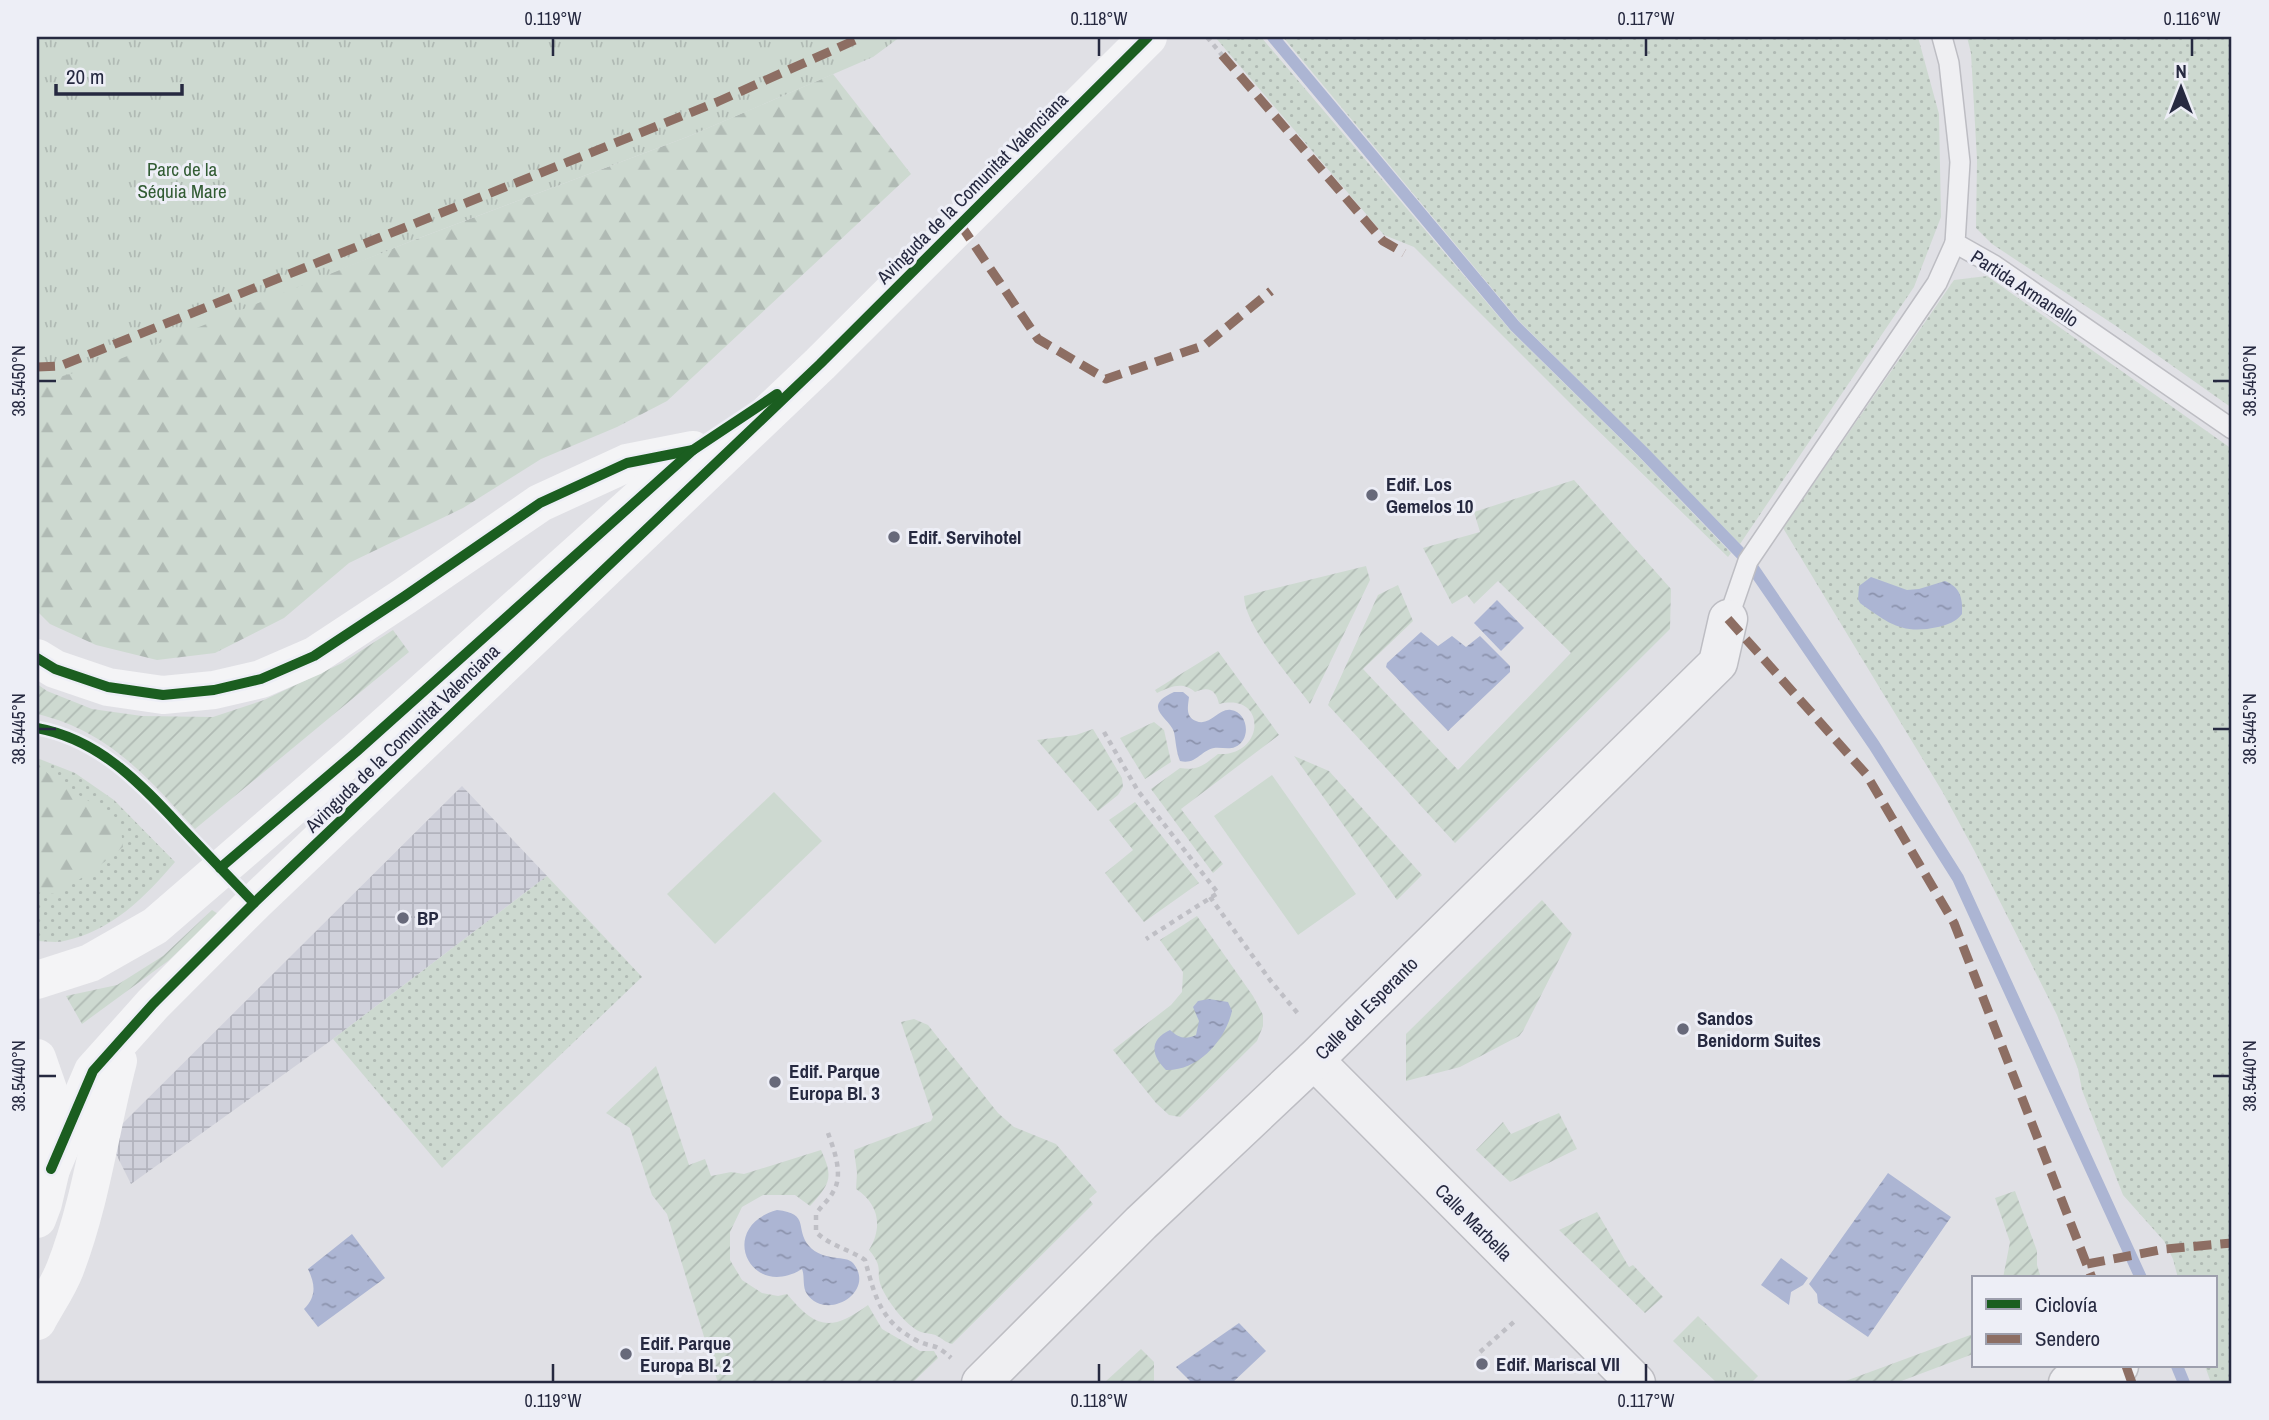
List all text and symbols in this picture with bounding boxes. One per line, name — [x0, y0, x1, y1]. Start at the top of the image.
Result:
text: 0.119°W — [525, 6, 582, 31]
text: 0.118°W — [1071, 6, 1128, 31]
text: 0.117°W — [1618, 6, 1675, 31]
text: 0.116°W — [2164, 6, 2221, 31]
scale bar — [56, 52, 182, 96]
north arrow — [2146, 52, 2216, 122]
text: N — [2175, 58, 2187, 84]
text: 20 m — [66, 62, 104, 91]
street label: Avinguda de la Comunitat Valenciana — [870, 86, 1074, 290]
park label: Parc de la Séquia Mare — [137, 156, 227, 204]
street label: Partida Armanello — [1966, 243, 2084, 333]
text: 38.5450°N — [6, 345, 31, 417]
text: 38.5450°N — [2237, 345, 2262, 417]
place label: Edif. Los Gemelos 10 — [1386, 471, 1474, 519]
marker: Edif. Los Gemelos 10 — [1364, 487, 1380, 503]
place label: Edif. Servihotel — [908, 524, 1021, 550]
marker: Edif. Servihotel — [886, 529, 902, 545]
street label: Avinguda de la Comunitat Valenciana — [298, 638, 505, 839]
text: 38.5445°N — [6, 693, 31, 765]
text: 38.5445°N — [2237, 693, 2262, 765]
place label: BP — [417, 905, 439, 931]
marker: BP — [395, 910, 411, 926]
street label: Calle del Esperanto — [1309, 951, 1423, 1065]
place label: Sandos Benidorm Suites — [1697, 1005, 1821, 1053]
marker: Sandos Benidorm Suites — [1675, 1021, 1691, 1037]
text: 38.5440°N — [6, 1040, 31, 1112]
text: 38.5440°N — [2237, 1040, 2262, 1112]
place label: Edif. Parque Europa Bl. 3 — [789, 1058, 880, 1106]
marker: Edif. Parque Europa Bl. 3 — [767, 1074, 783, 1090]
street label: Calle Marbella — [1430, 1178, 1519, 1267]
legend — [1972, 1276, 2216, 1368]
text: Ciclovía — [2035, 1290, 2098, 1319]
text: Sendero — [2035, 1324, 2100, 1353]
place label: Edif. Parque Europa Bl. 2 — [640, 1330, 731, 1378]
marker: Edif. Parque Europa Bl. 2 — [618, 1346, 634, 1362]
place label: Edif. Mariscal VII — [1496, 1351, 1620, 1377]
marker: Edif. Mariscal VII — [1474, 1356, 1490, 1372]
text: 0.119°W — [525, 1388, 582, 1413]
text: 0.118°W — [1071, 1388, 1128, 1413]
text: 0.117°W — [1618, 1388, 1675, 1413]

